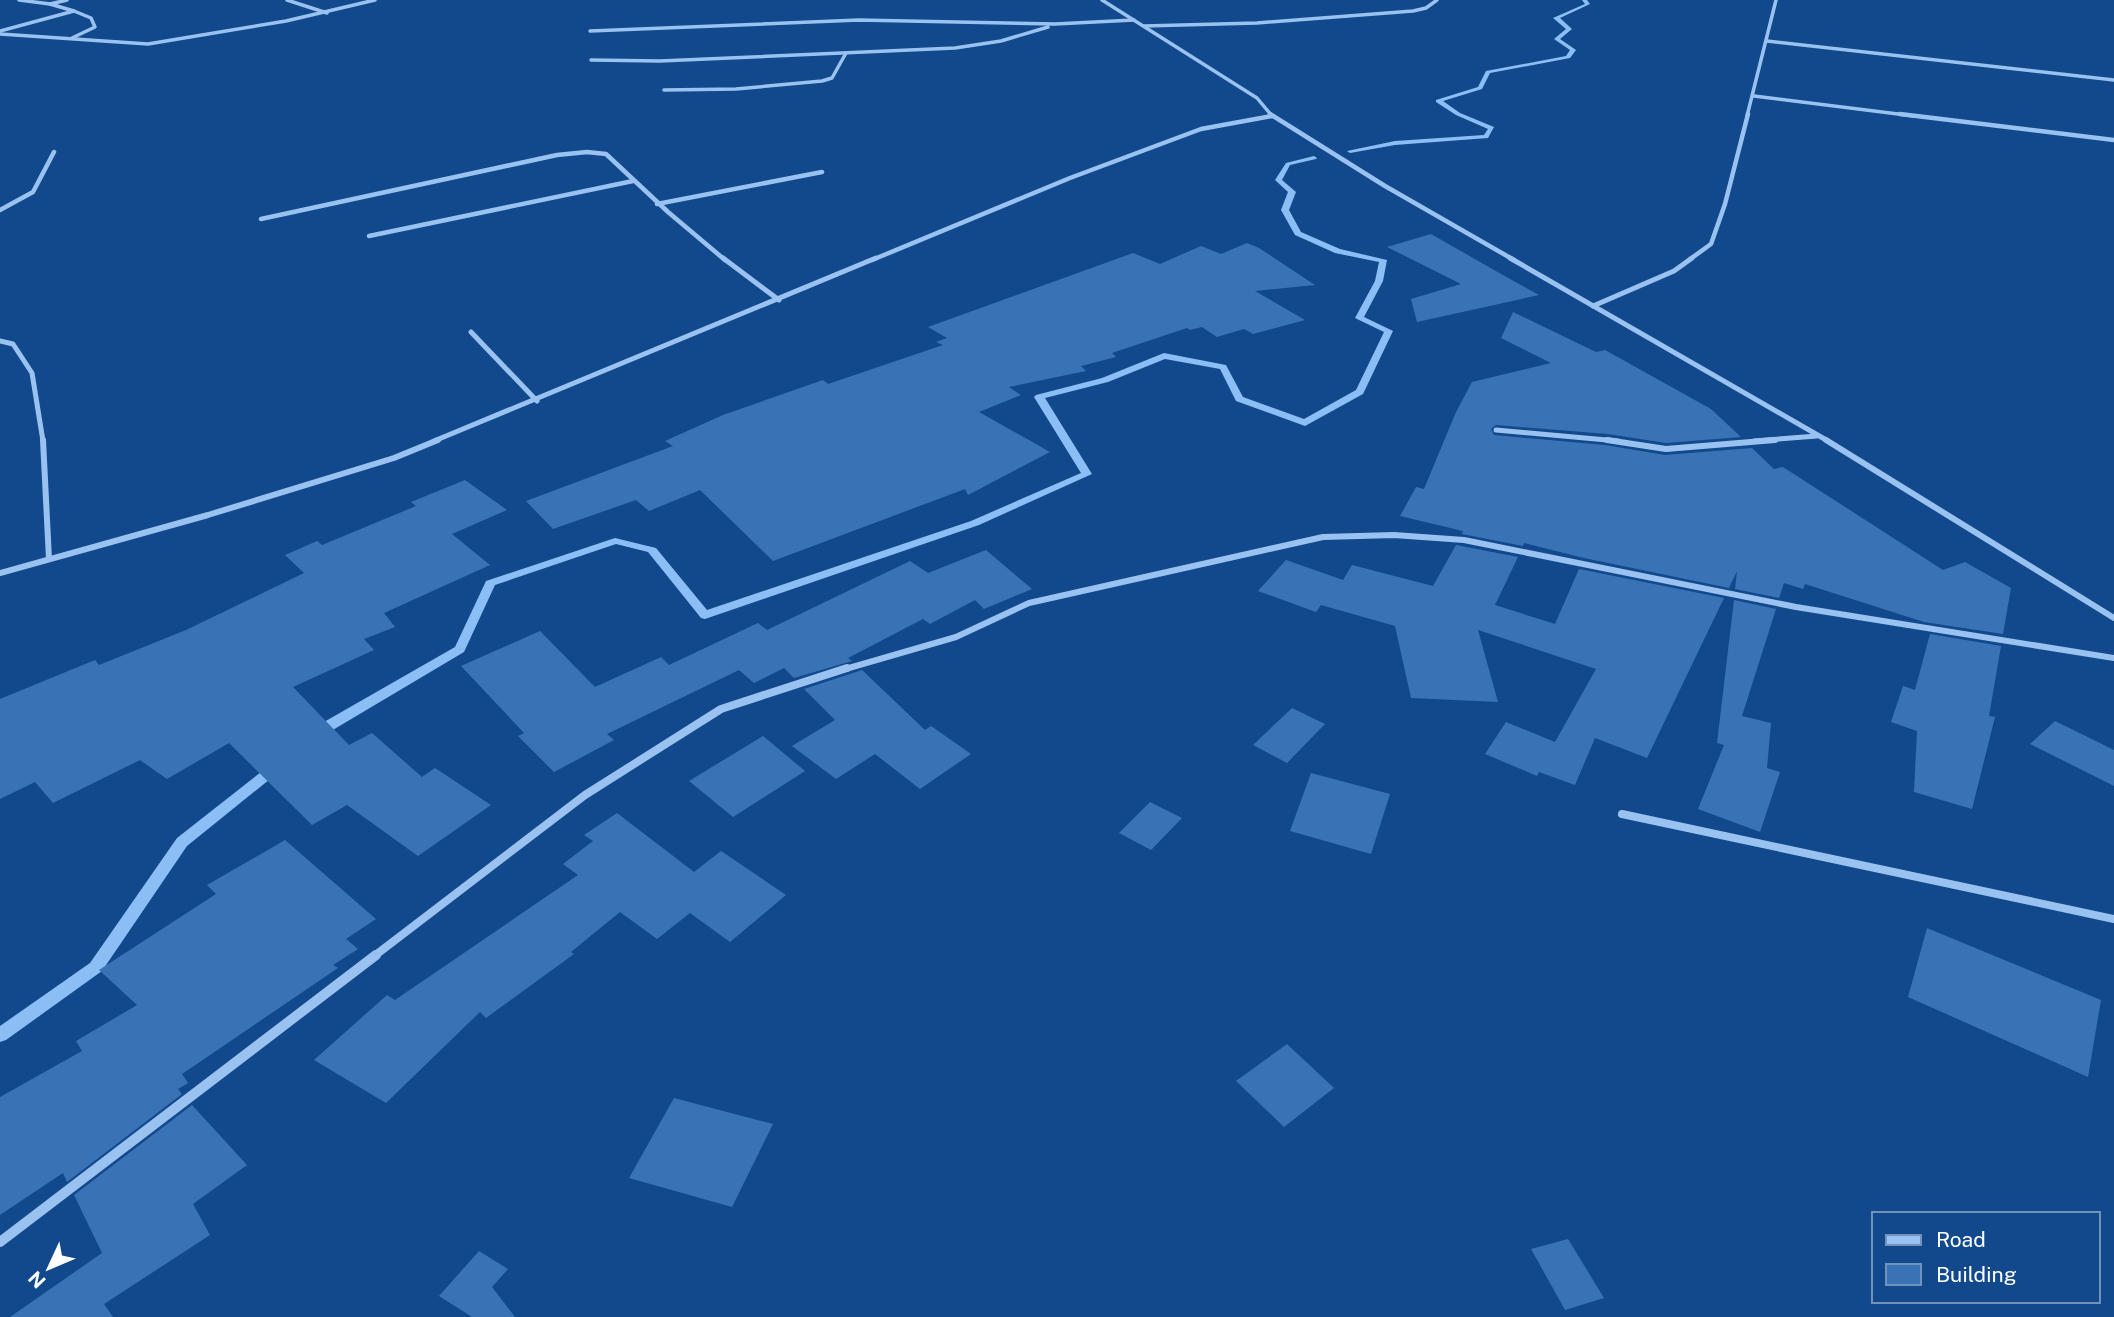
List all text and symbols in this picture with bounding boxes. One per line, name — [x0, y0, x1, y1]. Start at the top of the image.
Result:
legend — [1872, 1212, 2100, 1303]
text: Road — [1936, 1227, 1986, 1252]
north arrow — [14, 1233, 84, 1303]
text: Building — [1936, 1262, 2017, 1287]
text: N — [24, 1267, 50, 1293]

